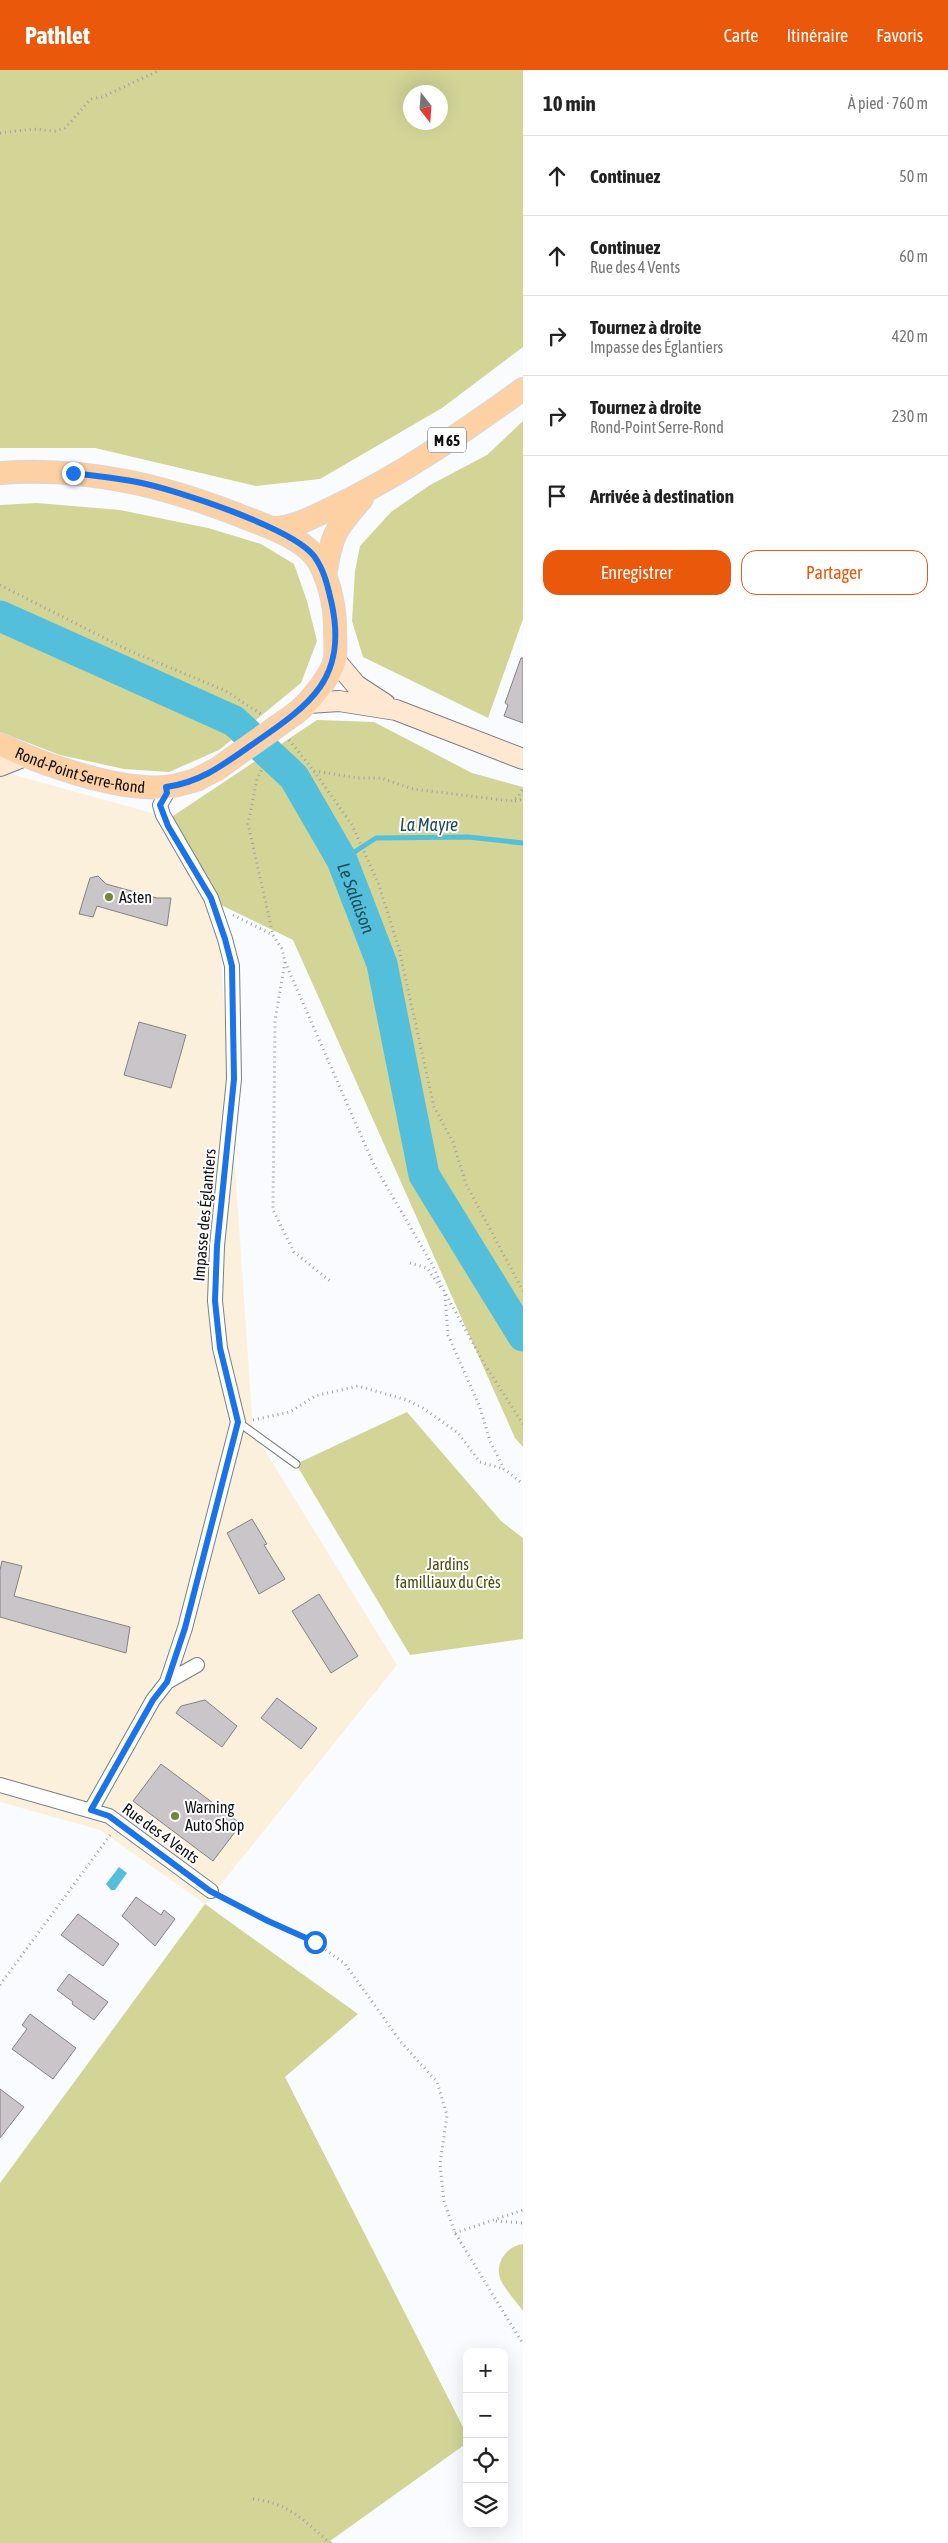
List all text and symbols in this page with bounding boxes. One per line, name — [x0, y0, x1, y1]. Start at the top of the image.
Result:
text: Pathlet — [25, 22, 90, 49]
text: Carte — [724, 25, 758, 46]
text: Itinéraire — [786, 25, 848, 46]
text: Favoris — [876, 25, 923, 46]
north arrow — [403, 85, 448, 130]
text: 10 min — [543, 91, 596, 115]
text: À pied · 760 m — [848, 94, 928, 112]
icon: ahead — [543, 162, 571, 190]
text: Continuez — [590, 165, 660, 187]
text: 50 m — [899, 167, 928, 185]
text: Continuez — [590, 236, 660, 258]
icon: ahead — [543, 242, 571, 270]
text: 60 m — [899, 247, 928, 265]
text: Rue des 4 Vents — [590, 258, 680, 276]
text: Tournez à droite — [590, 316, 701, 338]
icon: right — [543, 322, 571, 350]
text: 420 m — [892, 327, 928, 345]
text: Impasse des Églantiers — [590, 338, 723, 356]
text: Tournez à droite — [590, 396, 701, 418]
icon: right — [543, 402, 571, 430]
text: 230 m — [892, 407, 928, 425]
text: Rond-Point Serre-Rond — [590, 418, 724, 436]
road number: M 65 — [428, 428, 466, 452]
route end — [62, 462, 85, 485]
icon: arrive — [543, 482, 571, 510]
text: Arrivée à destination — [590, 485, 734, 507]
button: Enregistrer — [543, 550, 731, 595]
button: Partager — [741, 550, 928, 595]
street label: Rond-Point Serre-Rond — [13, 743, 146, 796]
water label: La Mayre — [400, 814, 458, 835]
water label: Le Salaison — [333, 859, 380, 936]
place label: Asten — [119, 888, 152, 906]
marker: Asten — [103, 891, 115, 903]
street label: Impasse des Églantiers — [189, 1148, 220, 1282]
park label: Jardins familliaux du Crès — [395, 1555, 501, 1591]
place label: Warning Auto Shop — [185, 1798, 244, 1835]
street label: Rue des 4 Vents — [119, 1799, 203, 1867]
marker: Warning Auto Shop — [169, 1810, 181, 1822]
route start — [304, 1931, 327, 1954]
map controls — [463, 2348, 508, 2528]
button: + — [463, 2348, 508, 2393]
button: − — [463, 2393, 508, 2438]
button: locate — [463, 2438, 508, 2483]
button: layers — [463, 2483, 508, 2528]

